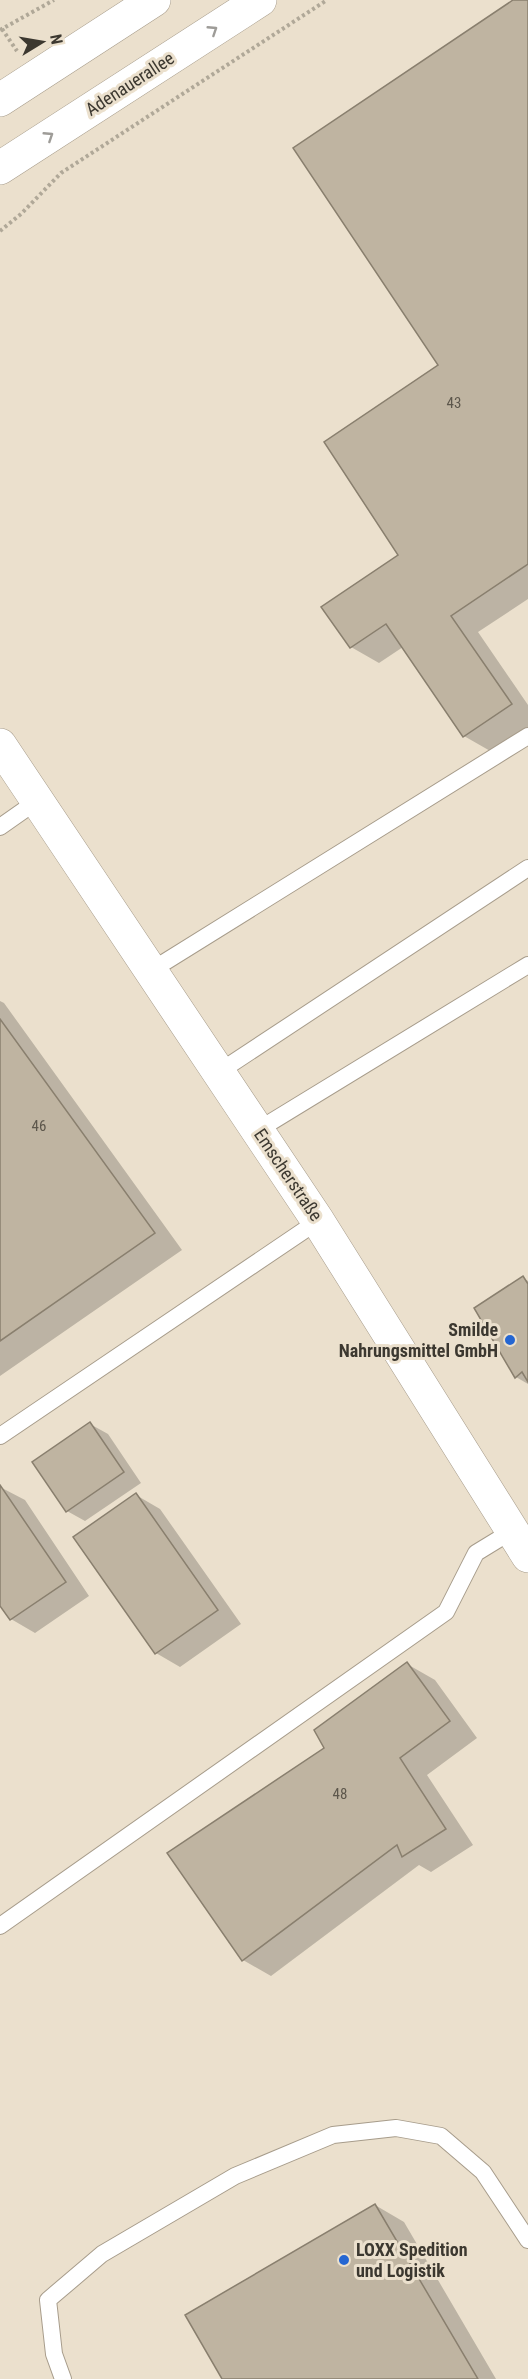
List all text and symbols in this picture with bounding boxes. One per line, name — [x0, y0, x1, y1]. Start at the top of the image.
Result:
north arrow — [12, 12, 72, 72]
one-way arrow — [207, 26, 217, 38]
text: N — [46, 33, 66, 46]
street label: Adenauerallee — [82, 47, 178, 120]
one-way arrow — [42, 132, 53, 143]
house number: 43 — [447, 394, 461, 412]
house number: 46 — [32, 1117, 46, 1135]
street label: Emscherstraße — [250, 1125, 327, 1225]
place label: Smilde Nahrungsmittel GmbH — [339, 1319, 498, 1361]
marker: Smilde Nahrungsmittel GmbH — [503, 1333, 517, 1347]
house number: 48 — [333, 1785, 347, 1803]
place label: LOXX Spedition und Logistik — [356, 2239, 468, 2281]
marker: LOXX Spedition und Logistik — [337, 2253, 351, 2267]

